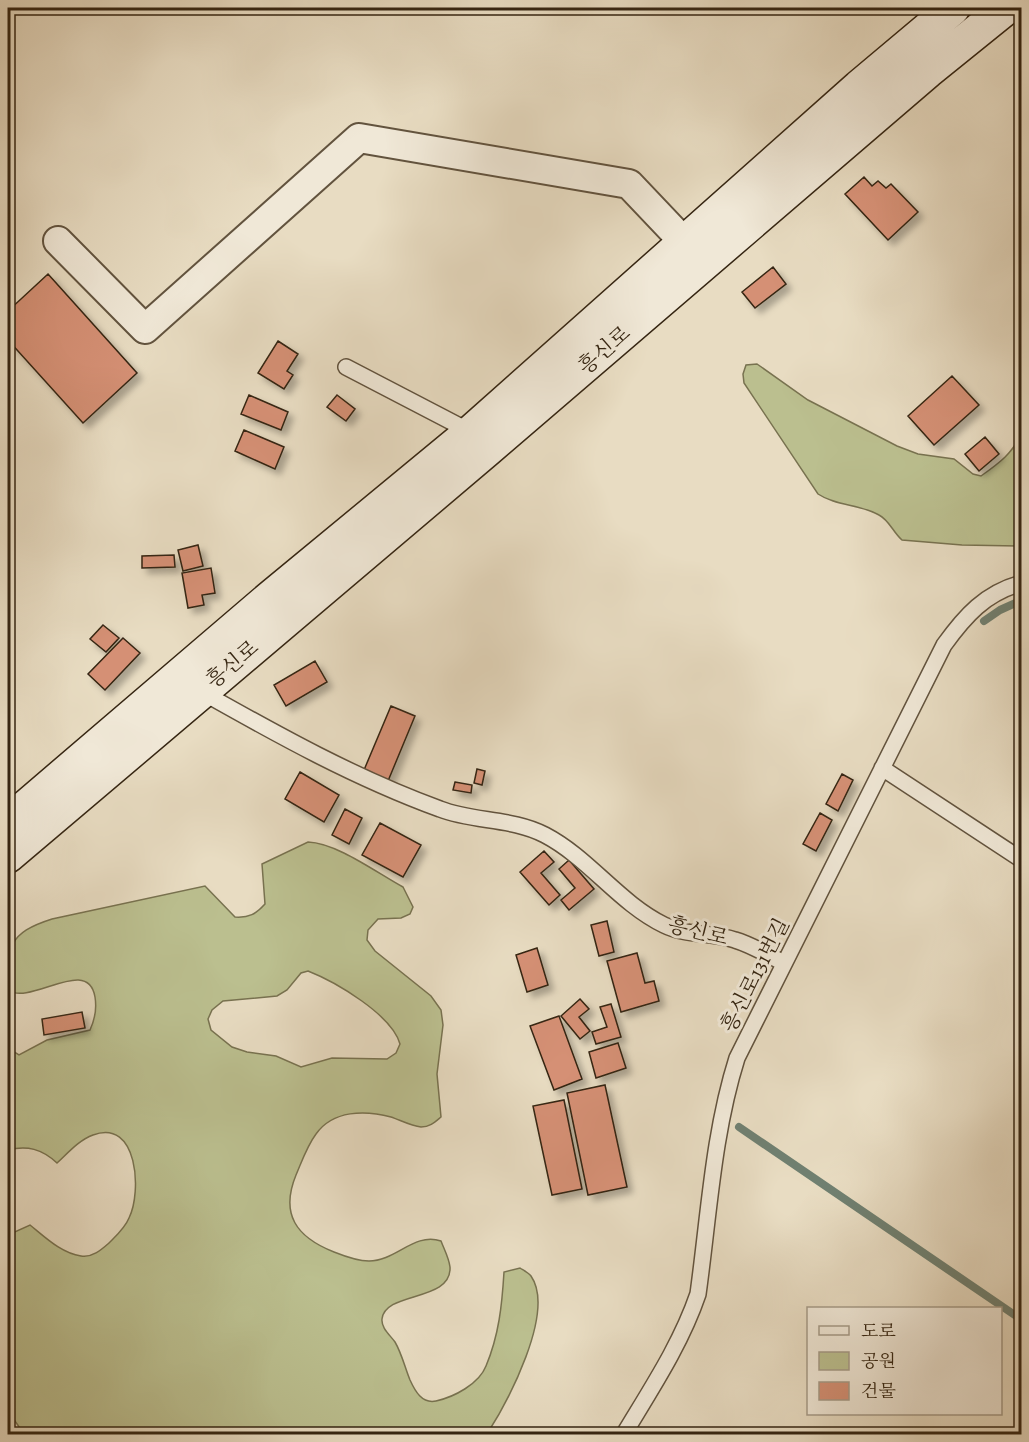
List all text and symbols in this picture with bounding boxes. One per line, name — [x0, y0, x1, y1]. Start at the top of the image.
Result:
street label: 흥신로 — [572, 319, 636, 381]
street label: 흥신로 — [200, 634, 264, 694]
street label: 흥신로 — [665, 910, 731, 952]
street label: 흥신로131번길 — [714, 913, 796, 1037]
legend — [807, 1307, 1002, 1415]
text: 도로 — [861, 1319, 896, 1343]
text: 공원 — [861, 1349, 896, 1373]
text: 건물 — [861, 1379, 896, 1403]

